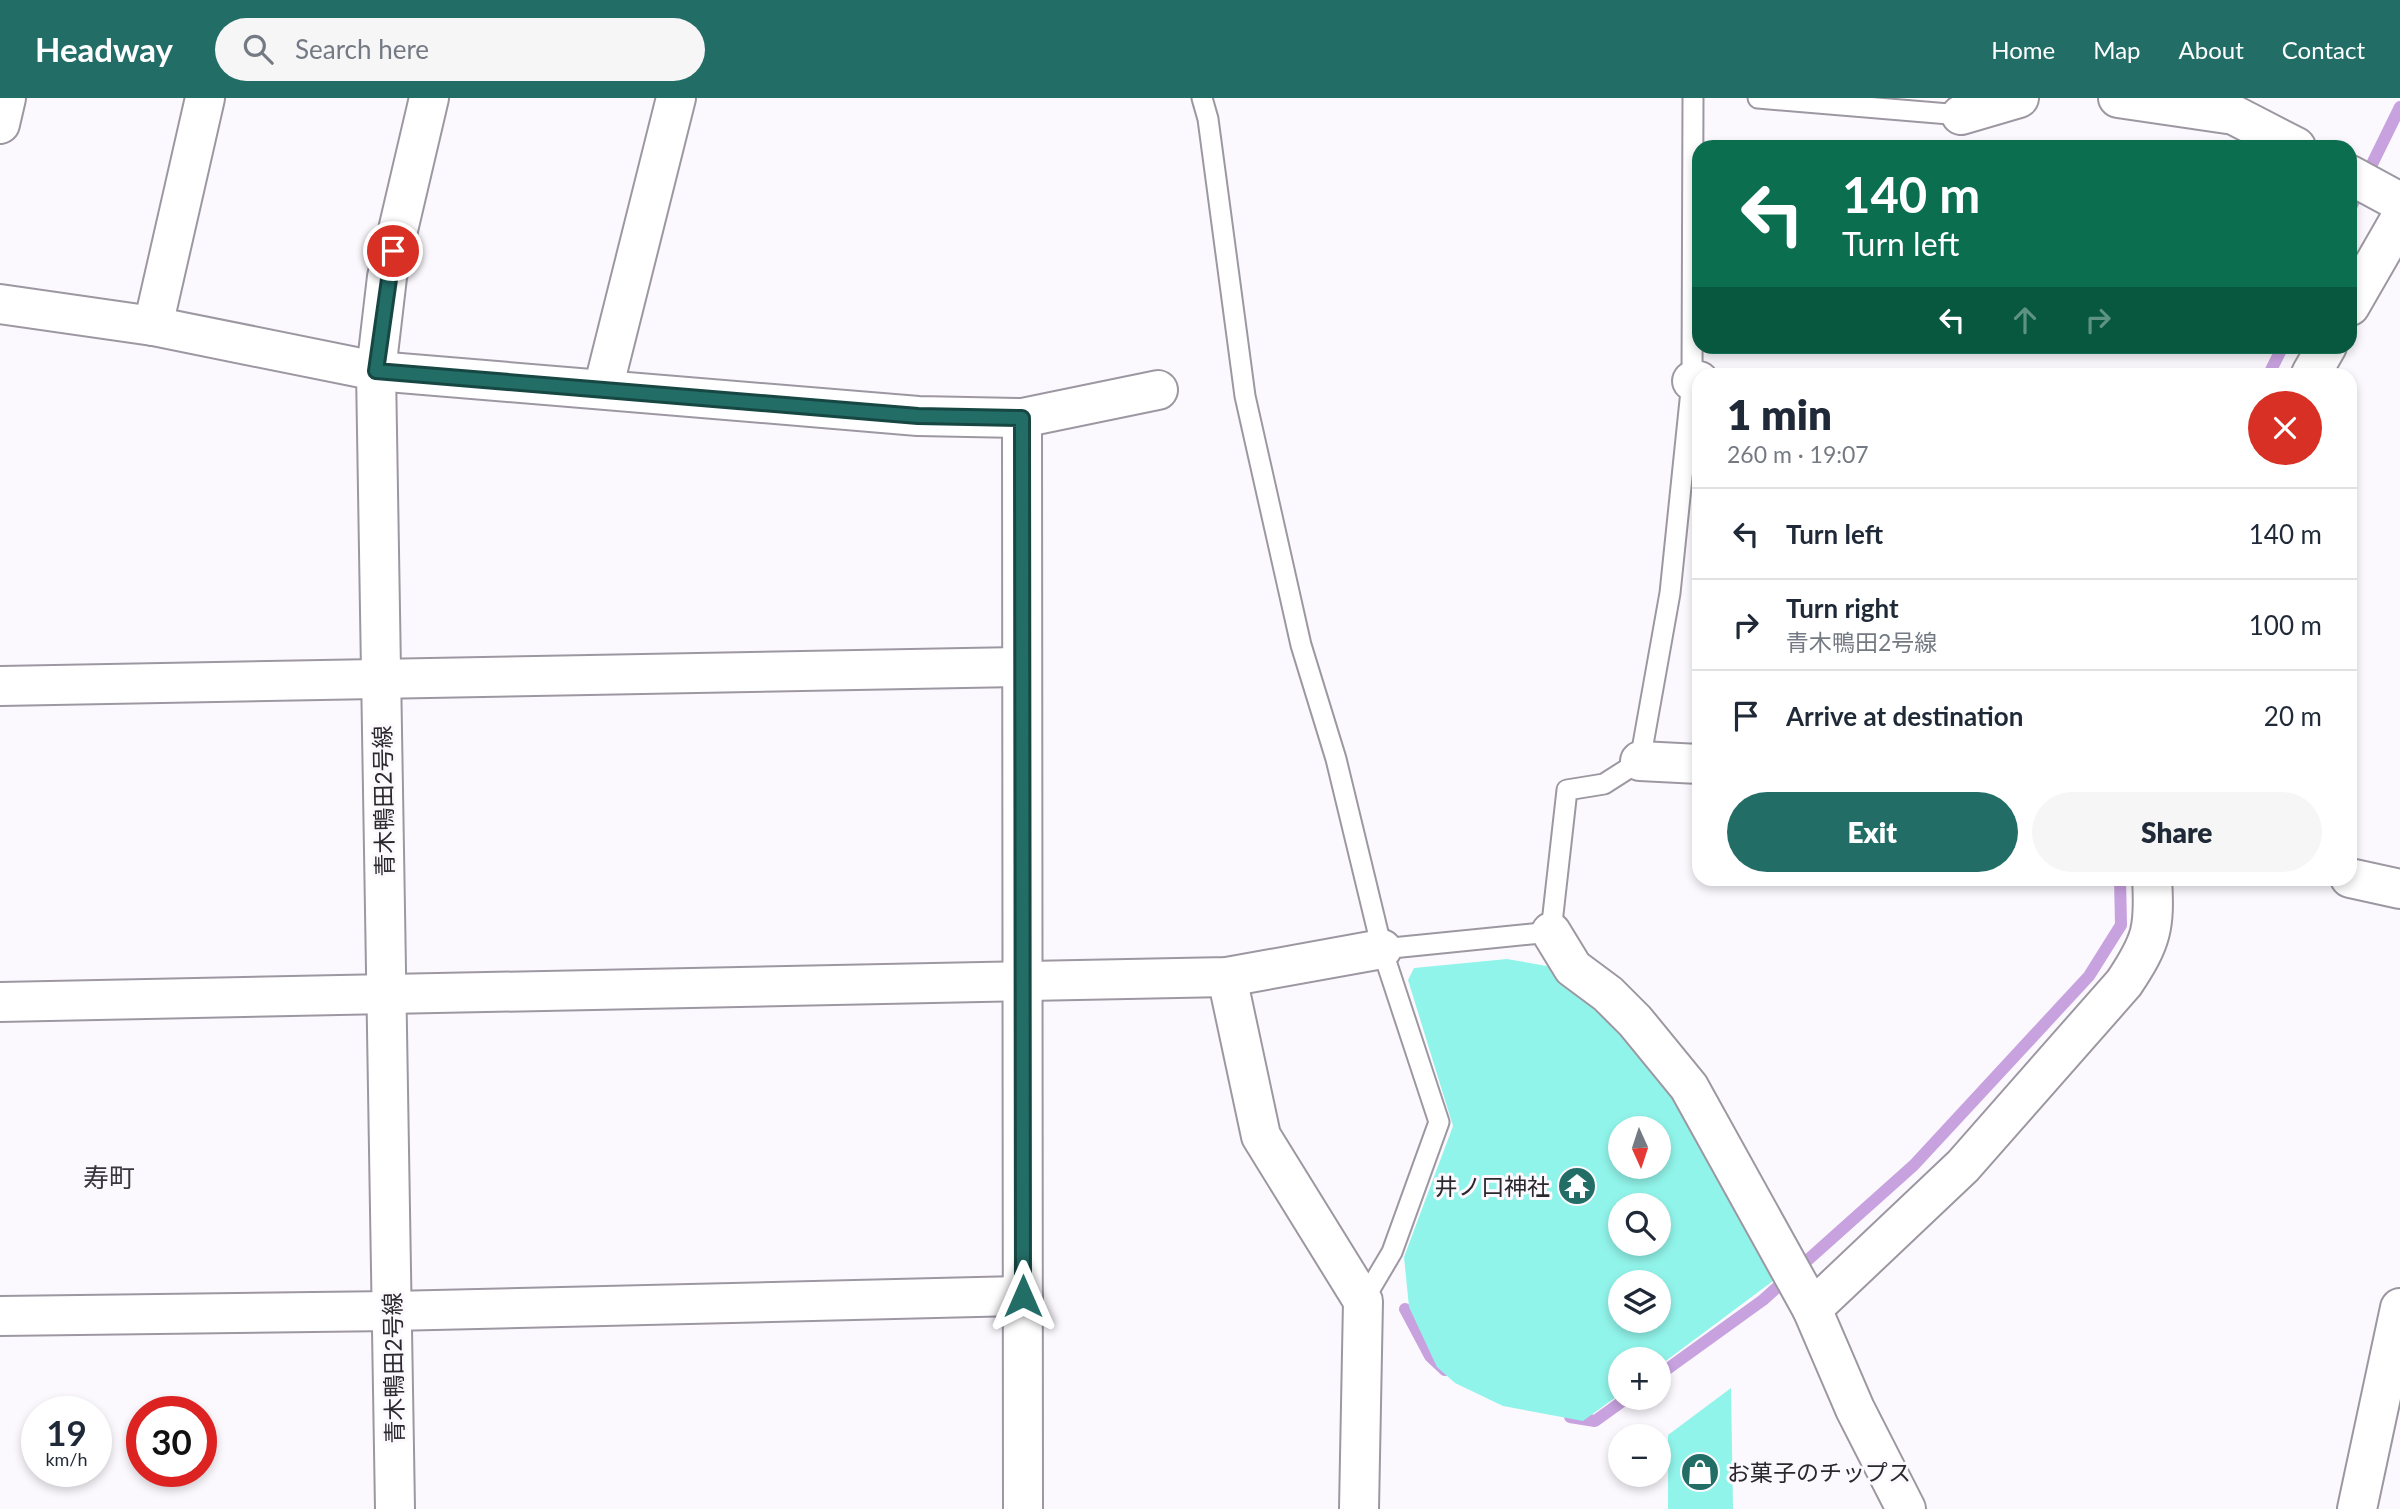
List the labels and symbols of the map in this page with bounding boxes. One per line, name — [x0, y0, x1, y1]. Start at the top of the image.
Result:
pin — [363, 221, 423, 281]
street label: 青木鴨田2号線 — [368, 725, 398, 877]
north arrow — [1608, 1116, 1671, 1180]
district label: 寿町 — [83, 1161, 135, 1193]
temple icon: 井ノ口神社 — [1556, 1165, 1598, 1207]
place label: 井ノ口神社 — [1435, 1172, 1550, 1200]
position arrow — [986, 1259, 1060, 1333]
street label: 青木鴨田2号線 — [378, 1292, 408, 1444]
speed limit sign: 30 — [126, 1396, 217, 1487]
shop icon: お菓子のチップス — [1679, 1451, 1721, 1493]
place label: お菓子のチップス — [1727, 1458, 1911, 1486]

